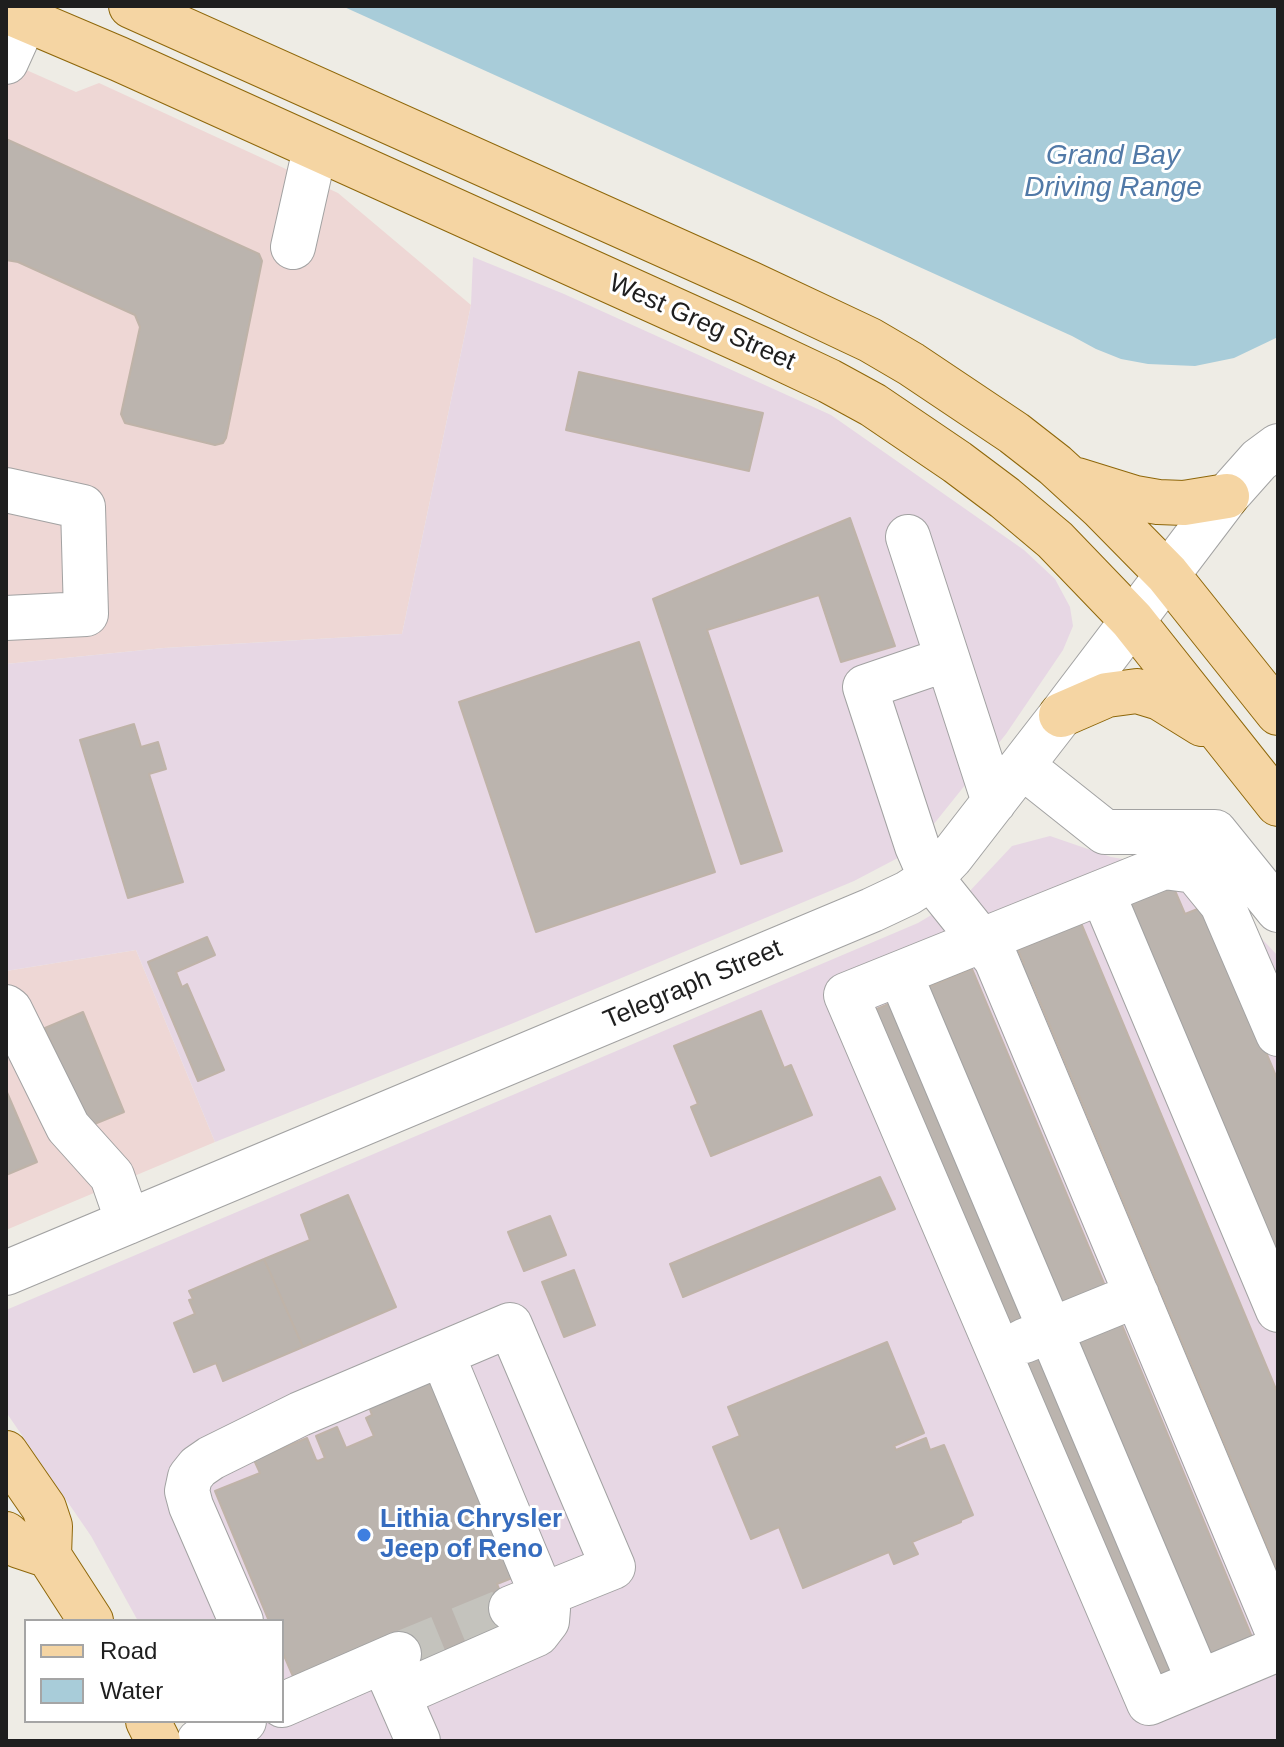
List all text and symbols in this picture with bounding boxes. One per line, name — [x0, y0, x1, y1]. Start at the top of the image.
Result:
water label: Grand Bay Driving Range — [1024, 139, 1202, 205]
street label: West Greg Street — [604, 268, 800, 378]
street label: Telegraph Street — [599, 933, 787, 1037]
place label: Lithia Chrysler Jeep of Reno — [380, 1504, 562, 1566]
marker: Lithia Chrysler Jeep of Reno — [355, 1526, 373, 1544]
legend — [24, 1619, 284, 1723]
text: Road — [100, 1637, 157, 1664]
text: Water — [100, 1677, 163, 1704]

